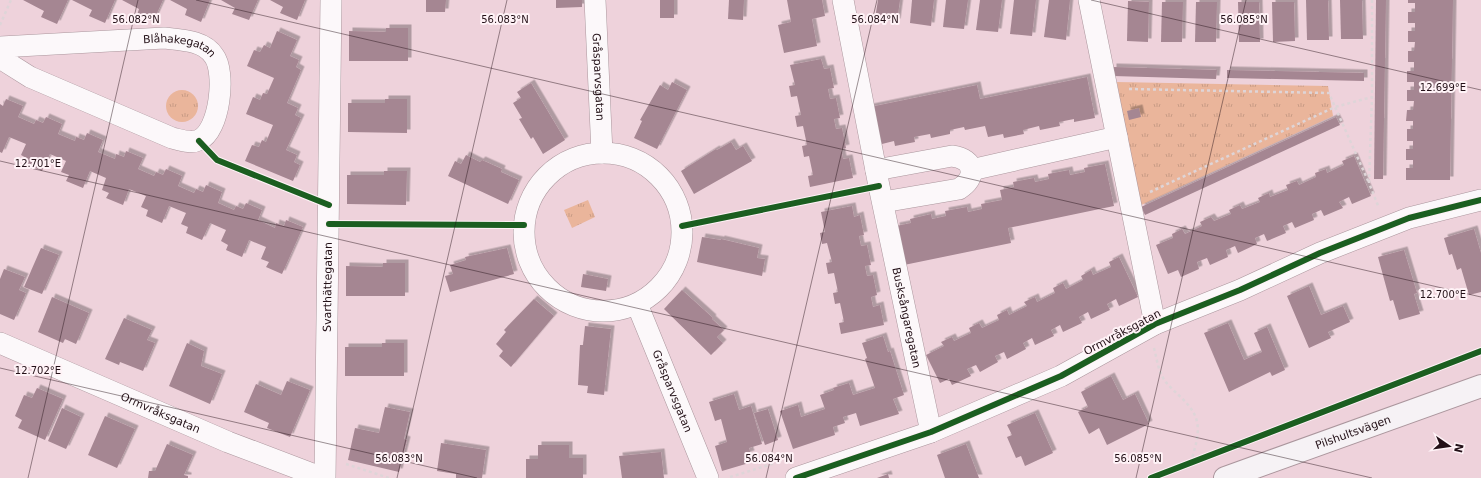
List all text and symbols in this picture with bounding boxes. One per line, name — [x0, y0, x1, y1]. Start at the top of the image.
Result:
text: 56.082°N — [112, 14, 160, 25]
text: 56.083°N — [481, 14, 529, 25]
text: 56.084°N — [851, 14, 899, 25]
text: 56.085°N — [1220, 14, 1268, 25]
street label: Blåhakegatan — [143, 32, 218, 60]
street label: Gråsparvsgatan — [590, 33, 607, 121]
text: 12.699°E — [1420, 82, 1466, 93]
text: 12.701°E — [15, 158, 61, 169]
street label: Svarthättegatan — [321, 242, 335, 332]
street label: Busksångaregatan — [889, 266, 923, 369]
text: 12.700°E — [1420, 289, 1466, 300]
street label: Ormvråksgatan — [1082, 307, 1163, 358]
street label: Gråsparvsgatan — [649, 348, 695, 434]
text: 12.702°E — [15, 365, 61, 376]
street label: Ormvråksgatan — [119, 390, 202, 436]
street label: Pilshultsvägen — [1314, 413, 1393, 452]
north arrow — [1429, 426, 1469, 466]
text: N — [1451, 442, 1466, 454]
text: 56.083°N — [375, 453, 423, 464]
text: 56.084°N — [745, 453, 793, 464]
text: 56.085°N — [1114, 453, 1162, 464]

